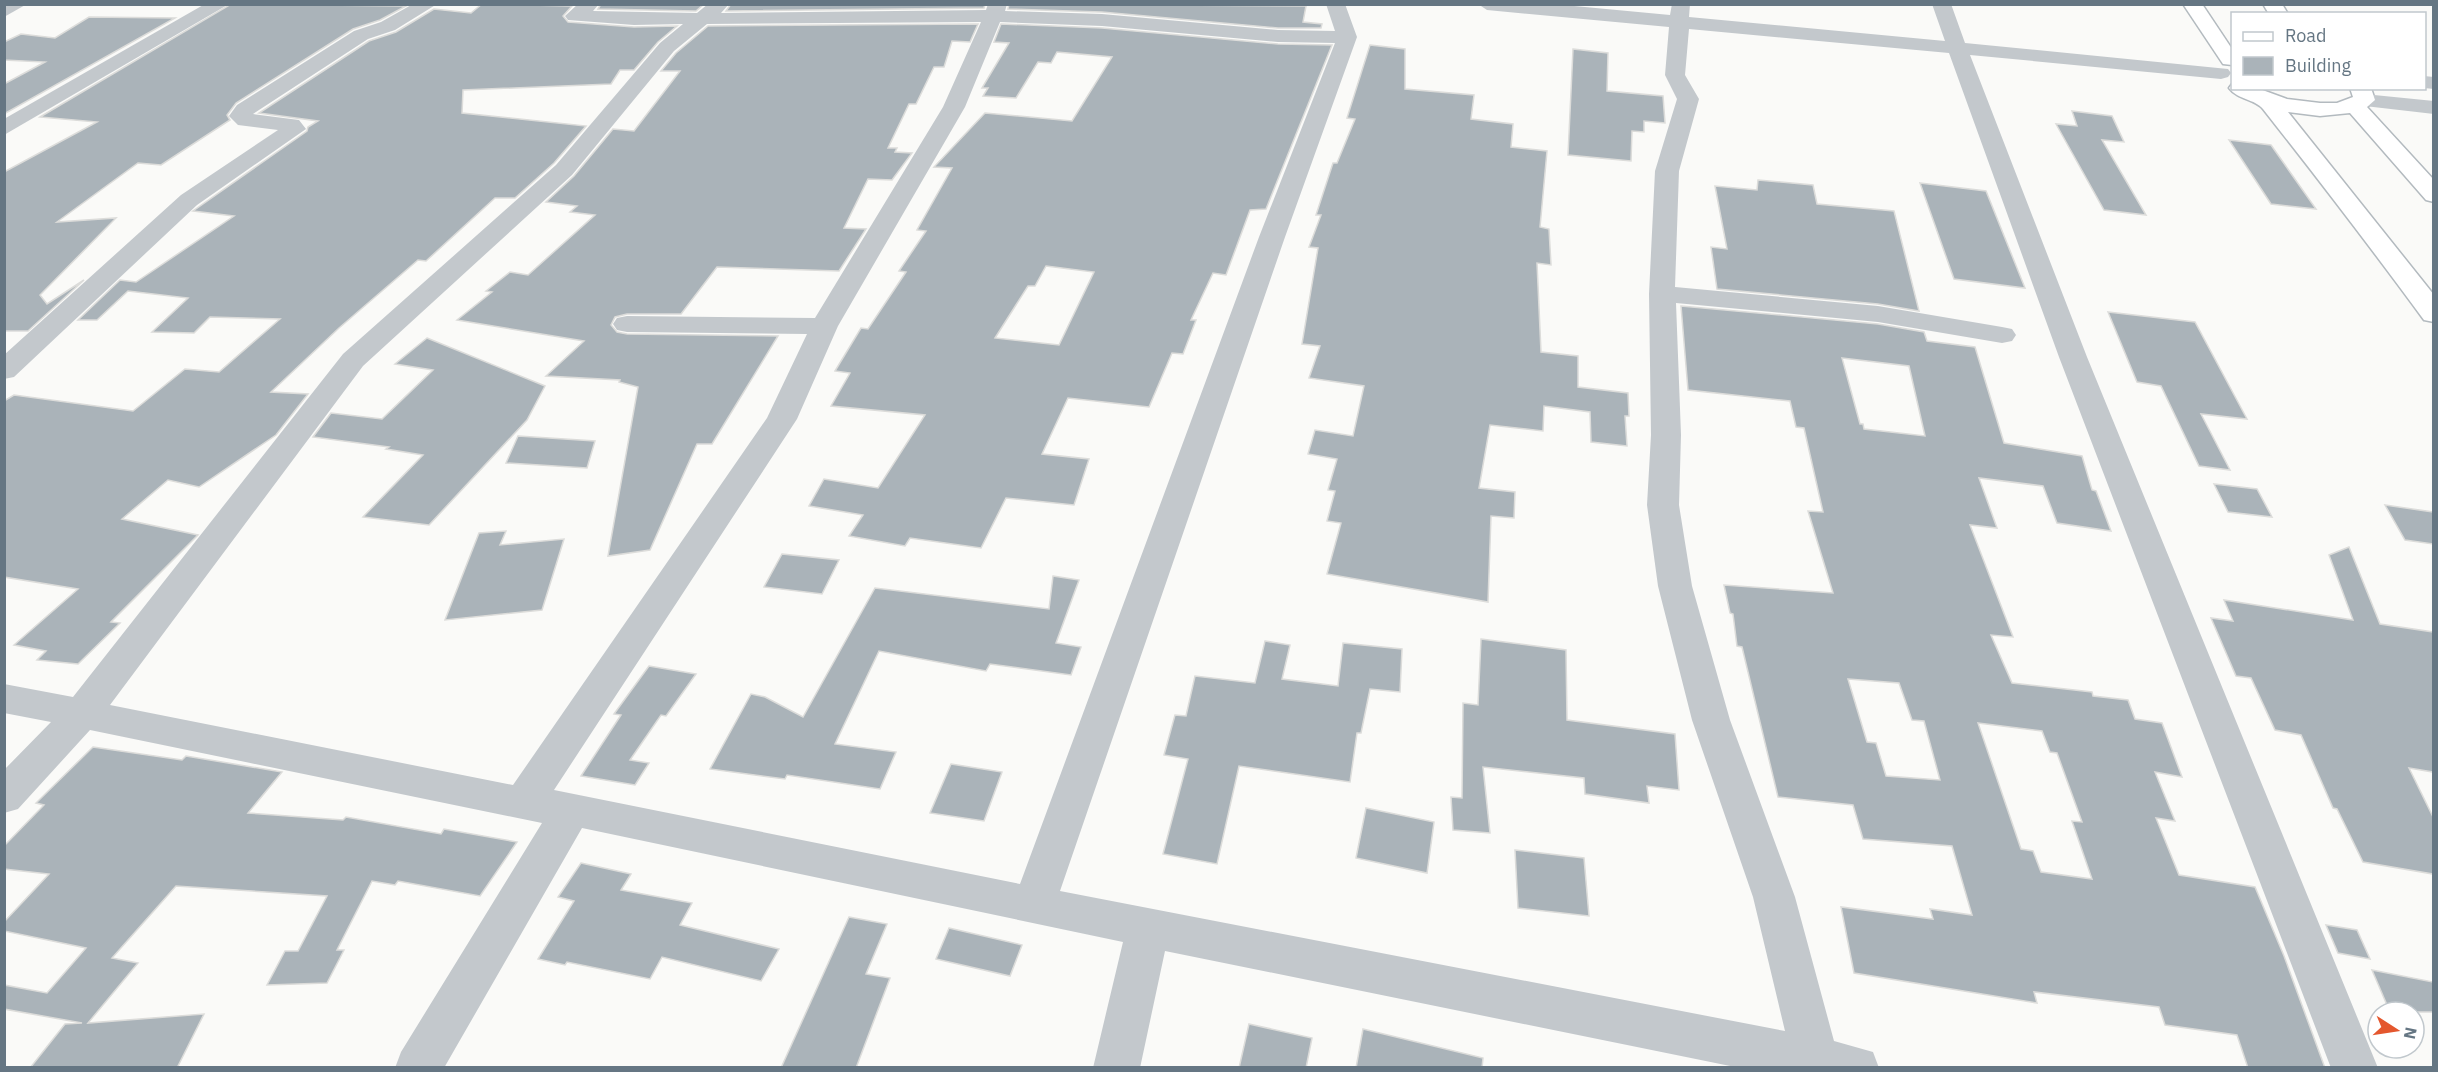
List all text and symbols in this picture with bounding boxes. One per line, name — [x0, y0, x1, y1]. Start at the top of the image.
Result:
legend — [2231, 12, 2426, 90]
text: Road — [2285, 24, 2326, 47]
text: Building — [2285, 54, 2352, 77]
north arrow — [2366, 1000, 2426, 1060]
text: N — [2400, 1025, 2422, 1041]

